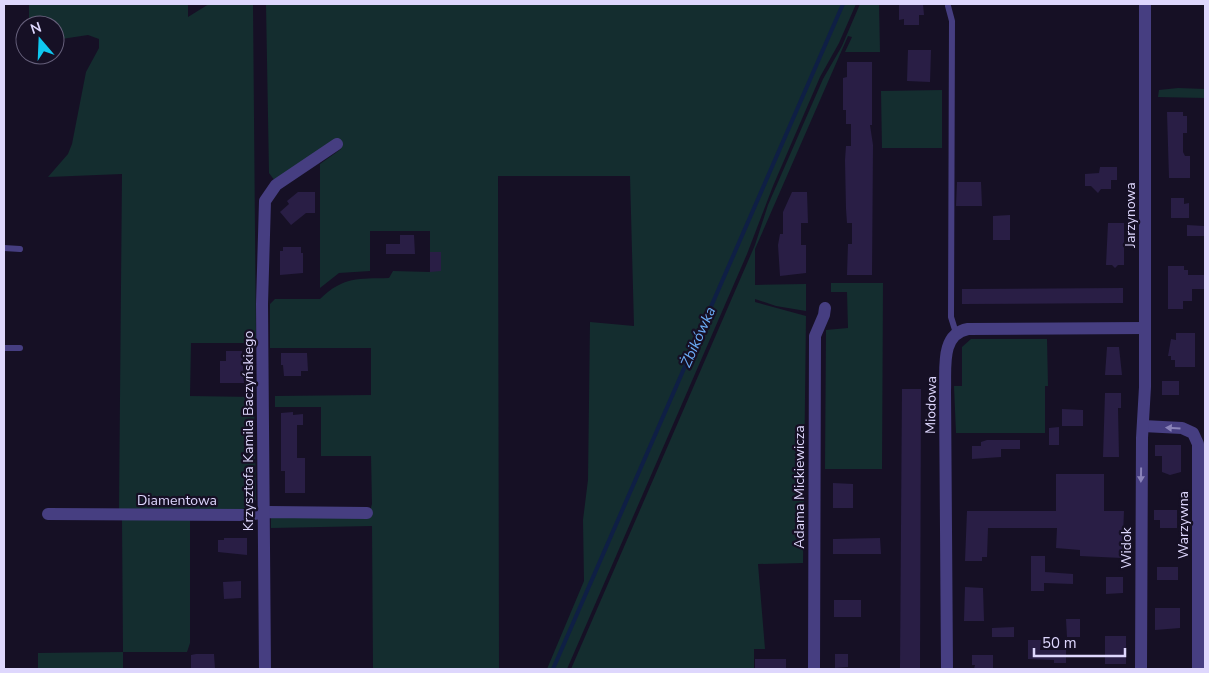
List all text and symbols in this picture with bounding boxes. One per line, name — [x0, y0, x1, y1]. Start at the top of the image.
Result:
north arrow — [15, 15, 65, 65]
text: N — [28, 17, 44, 39]
street label: Jarzynowa — [1121, 182, 1140, 249]
water label: Żbikówka — [676, 303, 720, 371]
street label: Krzysztofa Kamila Baczyńskiego — [239, 331, 258, 531]
street label: Miodowa — [921, 376, 941, 434]
one-way arrow — [1164, 423, 1180, 431]
street label: Adama Mickiewicza — [790, 425, 809, 549]
one-way arrow — [1137, 467, 1145, 483]
street label: Diamentowa — [137, 491, 217, 510]
street label: Warzywna — [1174, 491, 1193, 559]
street label: Widok — [1117, 526, 1136, 569]
scale bar — [1034, 626, 1125, 658]
text: 50 m — [1042, 633, 1077, 653]

